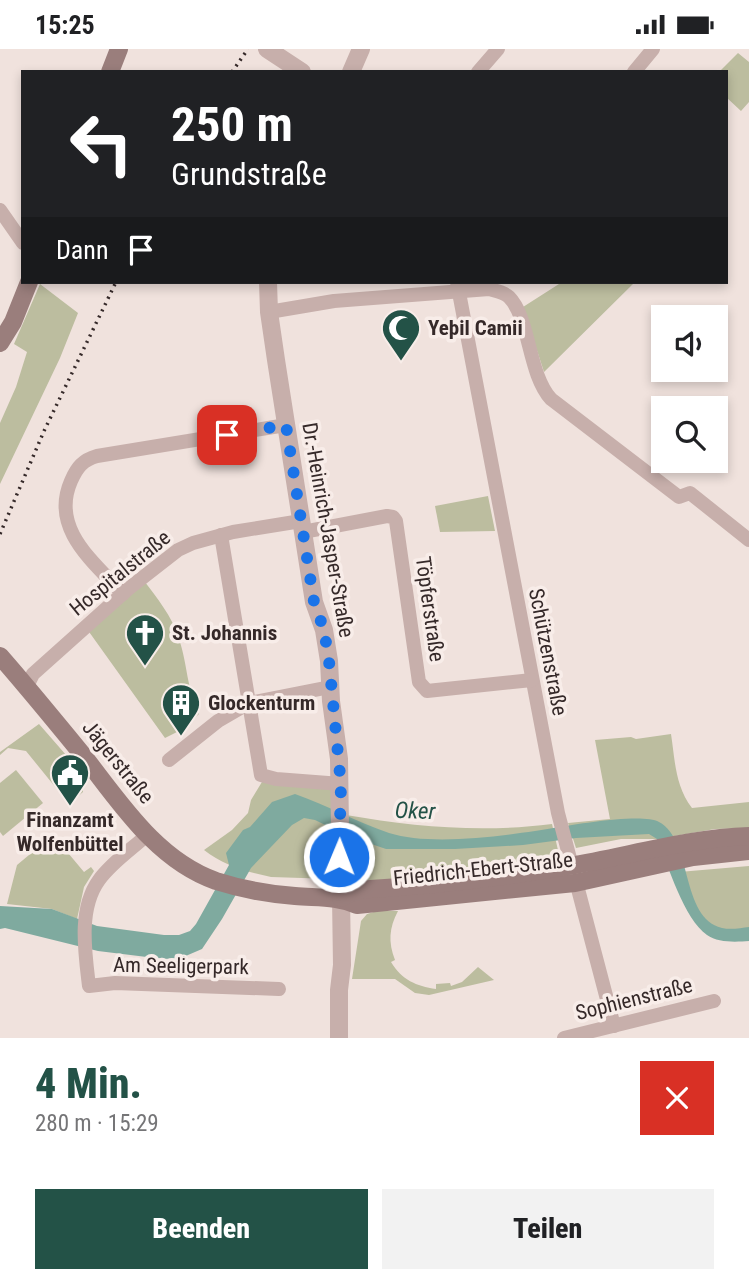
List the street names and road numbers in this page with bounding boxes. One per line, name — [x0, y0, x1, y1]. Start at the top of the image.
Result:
street label: Dr.-Heinrich-Jasper-Straße — [297, 421, 359, 639]
street label: Hospitalstraße — [65, 525, 175, 621]
street label: Töpferstraße — [411, 555, 449, 663]
street label: Schützenstraße — [524, 586, 572, 718]
street label: Jägerstraße — [77, 716, 159, 808]
street label: Friedrich-Ebert-Straße — [392, 848, 574, 890]
street label: Am Seeligerpark — [113, 953, 250, 979]
street label: Sophienstraße — [573, 973, 695, 1025]

